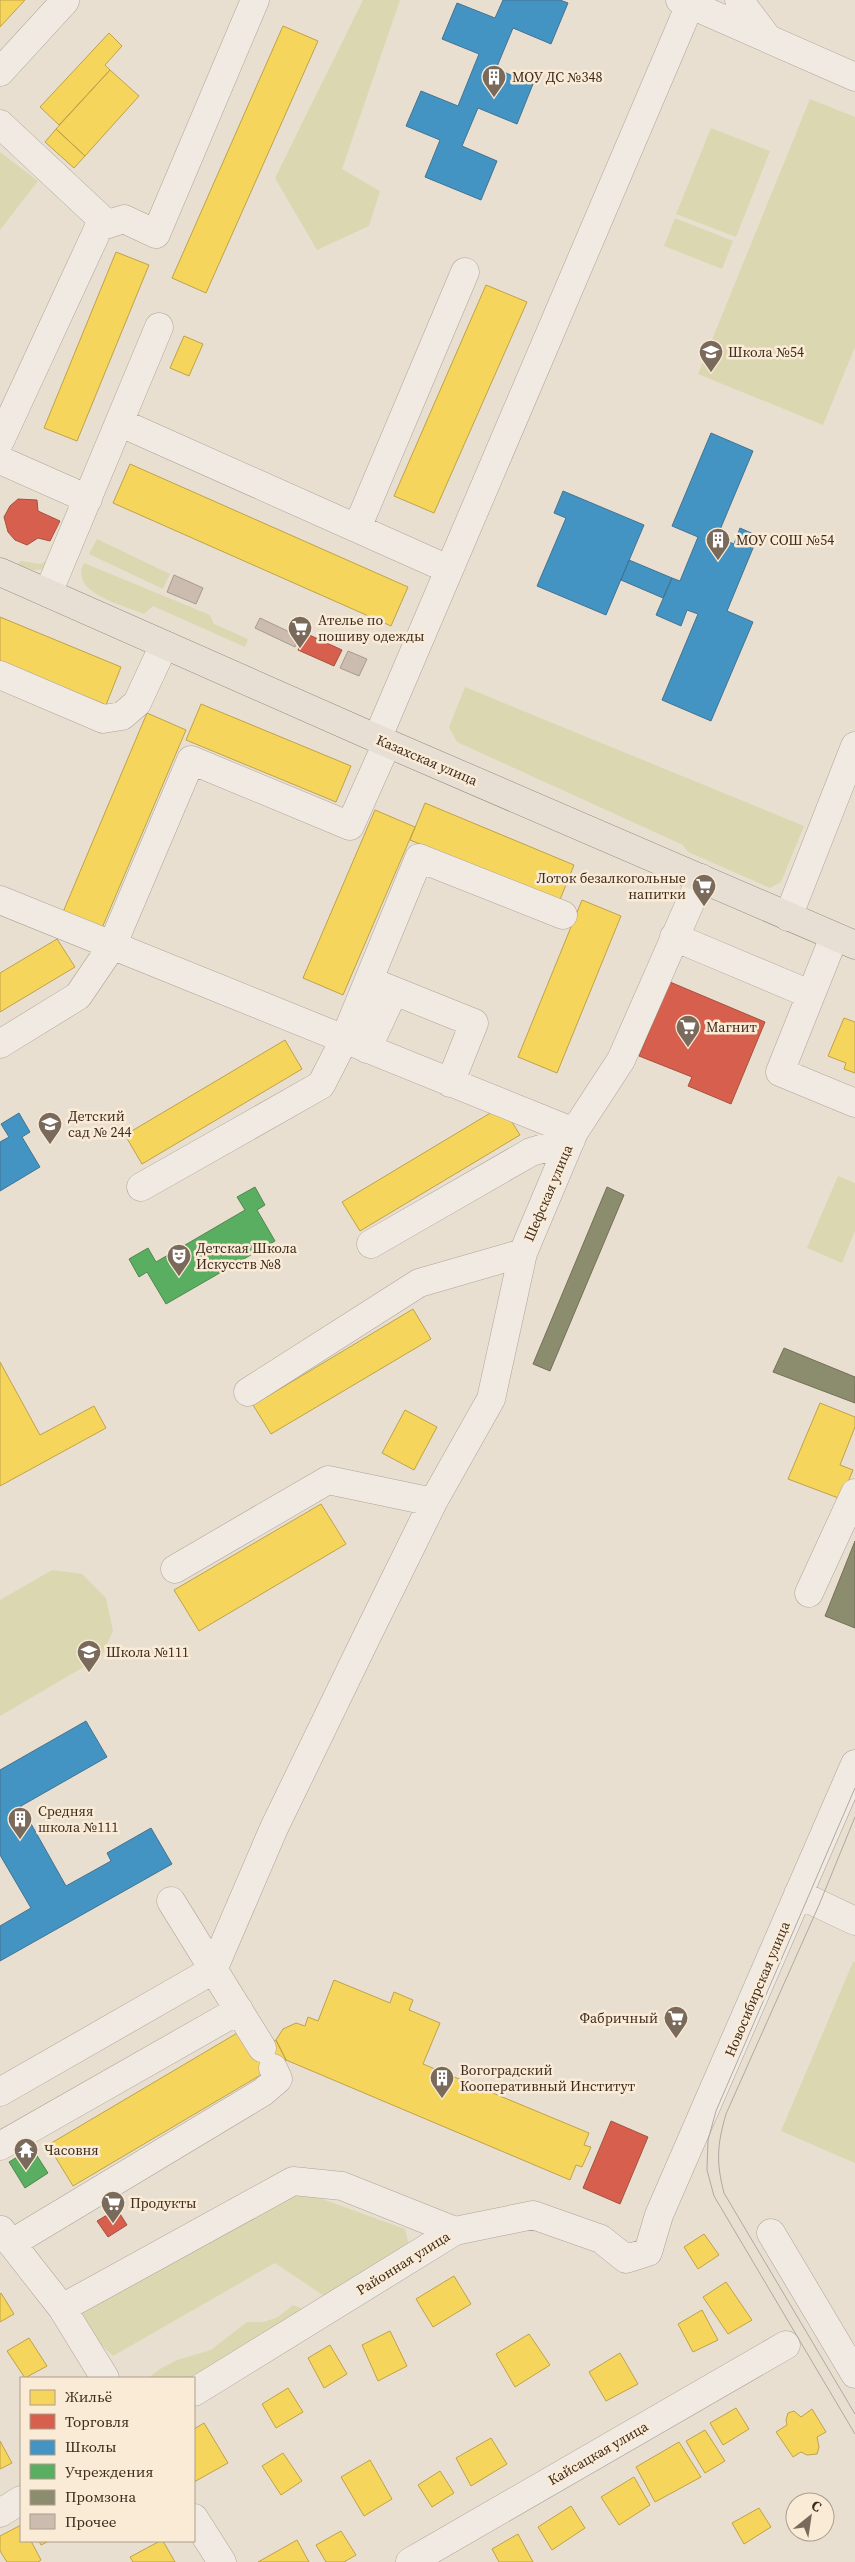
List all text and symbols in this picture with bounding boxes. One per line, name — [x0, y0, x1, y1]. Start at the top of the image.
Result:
building icon: МОУ ДС №348 — [481, 64, 507, 98]
place label: МОУ ДС №348 — [512, 67, 602, 87]
school or university icon: Школа №54 — [698, 339, 724, 373]
place label: Школа №54 — [728, 342, 804, 362]
building icon: МОУ СОШ №54 — [705, 527, 731, 561]
place label: МОУ СОШ №54 — [736, 530, 834, 550]
place label: Ателье по пошиву одежды — [318, 610, 425, 646]
supermarket icon: Ателье по пошиву одежды — [287, 615, 313, 649]
street label: Казахская улица — [373, 730, 481, 791]
place label: Лоток безалкогольные напитки — [537, 868, 686, 904]
supermarket icon: Лоток безалкогольные напитки — [691, 873, 717, 907]
supermarket icon: Магнит — [675, 1014, 701, 1048]
place label: Магнит — [706, 1017, 757, 1037]
place label: Детский сад № 244 — [68, 1106, 132, 1142]
school or university icon: Детский сад № 244 — [37, 1111, 63, 1145]
street label: Шефская улица — [519, 1141, 578, 1244]
place label: Детская Школа Искусств №8 — [196, 1238, 298, 1274]
theatre icon: Детская Школа Искусств №8 — [166, 1243, 192, 1277]
school or university icon: Школа №111 — [76, 1639, 102, 1673]
place label: Школа №111 — [106, 1642, 189, 1662]
place label: Средняя школа №111 — [38, 1801, 118, 1837]
building icon: Средняя школа №111 — [7, 1806, 33, 1840]
street label: Новосибирская улица — [719, 1917, 795, 2060]
supermarket icon: Фабричный — [663, 2005, 689, 2039]
place label: Фабричный — [580, 2008, 658, 2028]
place label: Вогоградский Кооперативный Институт — [460, 2060, 636, 2096]
building icon: Вогоградский Кооперативный Институт — [429, 2065, 455, 2099]
temple icon: Часовня — [13, 2137, 39, 2171]
place label: Часовня — [44, 2140, 99, 2160]
supermarket icon: Продукты — [100, 2190, 126, 2224]
place label: Продукты — [130, 2193, 197, 2213]
street label: Районная улица — [352, 2226, 454, 2300]
legend — [20, 2377, 195, 2542]
text: Жильё — [65, 2386, 113, 2407]
text: Торговля — [65, 2411, 129, 2432]
street label: Кайсацкая улица — [544, 2416, 652, 2490]
text: Школы — [65, 2436, 116, 2457]
text: Учреждения — [65, 2461, 153, 2482]
text: Промзона — [65, 2486, 136, 2507]
north arrow — [785, 2492, 835, 2542]
text: С — [808, 2495, 826, 2517]
text: Прочее — [65, 2511, 117, 2532]

